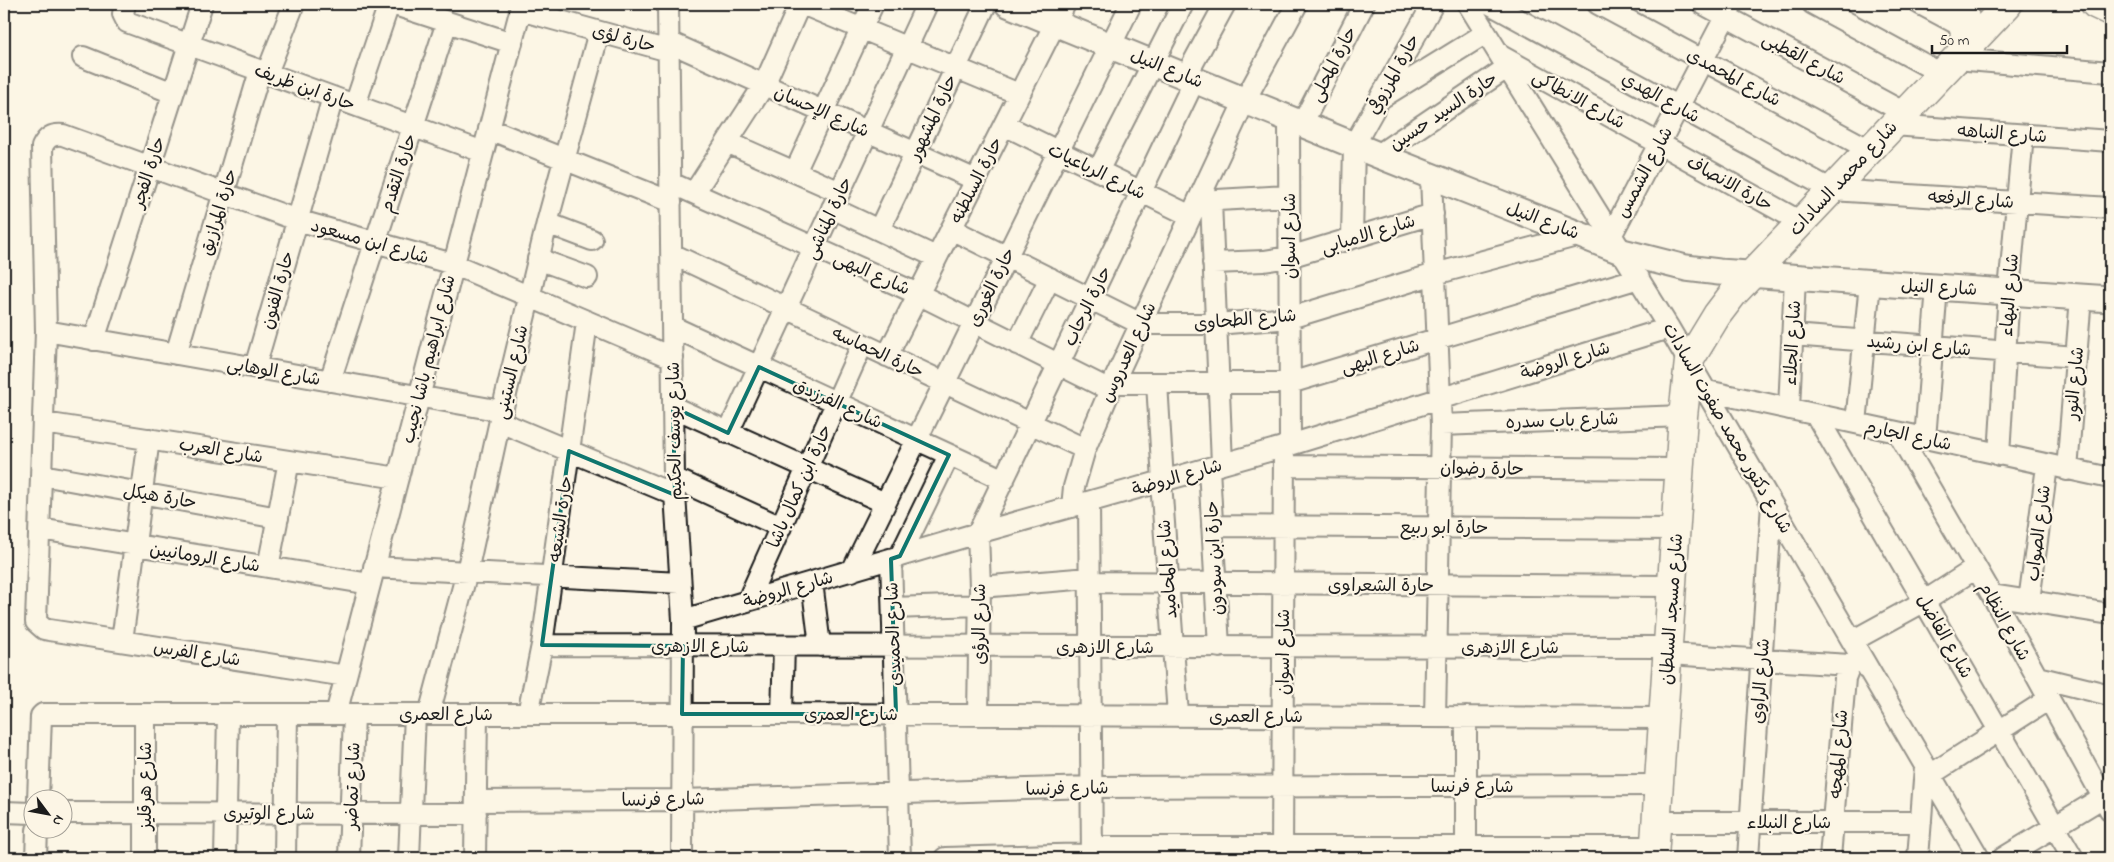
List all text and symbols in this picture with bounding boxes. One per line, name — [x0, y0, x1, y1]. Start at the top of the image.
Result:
street label: حارة لؤى — [589, 19, 658, 61]
scale bar — [1932, 22, 2066, 54]
street label: حارة المحلى — [1305, 23, 1365, 107]
street label: شارع القطبى — [1757, 27, 1849, 93]
street label: حارة المرزوقي — [1361, 29, 1428, 120]
text: 50 m — [1939, 30, 1970, 52]
street label: شارع المحمدى — [1681, 43, 1785, 115]
street label: شارع النيل — [1126, 44, 1207, 96]
street label: حارة ابن ظريف — [250, 59, 358, 119]
street label: شارع الانطاكى — [1527, 65, 1629, 137]
street label: حارة السيد حسين — [1385, 67, 1503, 159]
street label: شارع الهدي — [1616, 67, 1704, 131]
street label: حارة المشهور — [902, 71, 965, 167]
street label: شارع الإحسان — [769, 80, 873, 145]
street label: شارع محمد السادات — [1784, 116, 1905, 243]
street label: شارع النباهه — [1956, 119, 2048, 151]
street label: شارع الشمس — [1611, 123, 1681, 223]
street label: حارة التقدم — [375, 131, 425, 216]
street label: حارة الفجر — [126, 133, 174, 214]
street label: حارة السلطنه — [945, 133, 1011, 229]
street label: شارع الرباعيات — [1043, 138, 1149, 208]
street label: حارة الانصاف — [1681, 150, 1777, 219]
street label: حارة المرازيق — [194, 166, 245, 259]
street label: حارة المناشى — [799, 173, 860, 265]
street label: شارع الرفعه — [1927, 185, 2015, 217]
street label: شارع اسوان — [1278, 193, 1304, 279]
street label: شارع النيل — [1502, 196, 1583, 248]
street label: شارع الامبابى — [1318, 209, 1419, 263]
street label: شارع ابن مسعود — [307, 214, 432, 272]
street label: حارة الغورى — [962, 244, 1023, 332]
street label: شارع البهى — [829, 246, 914, 303]
street label: حارة الفنون — [255, 248, 302, 333]
street label: شارع البهاء — [1995, 253, 2027, 338]
street label: حارة الرحاب — [1058, 262, 1119, 351]
street label: شارع ابراهيم باشا نجيب — [396, 272, 464, 447]
street label: شارع النيل — [1900, 274, 1978, 304]
street label: شارع العدروس — [1095, 298, 1164, 407]
street label: شارع الجلاء — [1779, 300, 1809, 386]
street label: شارع الطحاوى — [1193, 304, 1298, 338]
street label: شارع دكتور محمد صفوت السادات — [1655, 319, 1798, 539]
street label: حارة الحماسه — [827, 321, 927, 386]
street label: شارع الستينى — [489, 323, 536, 422]
street label: شارع ابن رشيد — [1865, 329, 1972, 365]
street label: شارع البهى — [1338, 334, 1423, 382]
street label: شارع الروضة — [1517, 336, 1614, 388]
street label: شارع النور — [2060, 346, 2092, 423]
street label: شارع الوهابى — [225, 352, 323, 394]
street label: شارع يوسف الحكيم — [662, 361, 690, 500]
street label: شارع الفرزدق — [788, 373, 886, 437]
street label: شارع باب سدره — [1505, 407, 1619, 437]
street label: شارع الجارم — [1862, 415, 1954, 459]
street label: حارة ابن كمال باشا — [762, 421, 840, 553]
street label: شارع العرب — [177, 432, 265, 471]
street label: شارع الروضة — [1129, 454, 1226, 504]
street label: حارة رضوان — [1440, 456, 1524, 484]
street label: حارة الشيعه — [543, 474, 581, 564]
street label: حارة هيكل — [121, 479, 198, 517]
street label: شارع الصواب — [2021, 483, 2059, 583]
street label: حارة ابن سودون — [1200, 500, 1232, 616]
street label: حارة ابو ربيع — [1400, 516, 1488, 542]
street label: شارع المحاميد — [1153, 518, 1185, 619]
street label: شارع مسجد السلطان — [1655, 532, 1691, 686]
street label: شارع الرومانيين — [148, 537, 262, 581]
street label: شارع الروضة — [740, 566, 837, 616]
street label: حارة الشعراوى — [1328, 574, 1434, 600]
street label: شارع النظام — [1971, 578, 2036, 666]
street label: شارع الحميدى — [880, 581, 910, 686]
street label: شارع الرؤى — [968, 583, 994, 665]
street label: شارع الفاضل — [1909, 590, 1978, 684]
street label: شارع اسوان — [1272, 609, 1298, 695]
street label: شارع الفرس — [151, 635, 242, 675]
street label: شارع الازهرى — [651, 635, 749, 661]
street label: شارع الازهرى — [1056, 636, 1154, 662]
street label: شارع الازهرى — [1461, 636, 1559, 662]
street label: شارع الراوى — [1746, 637, 1778, 725]
street label: شارع العمرى — [399, 703, 493, 729]
street label: شارع العمرى — [804, 703, 898, 729]
street label: شارع العمرى — [1209, 705, 1303, 731]
street label: شارع المهجه — [1824, 709, 1856, 800]
street label: شارع هرقليز — [134, 742, 160, 832]
street label: شارع تماضر — [339, 742, 369, 832]
street label: شارع فرنسا — [1430, 775, 1514, 801]
street label: شارع فرنسا — [1025, 776, 1109, 804]
street label: شارع فرنسا — [621, 787, 705, 815]
north arrow — [22, 790, 72, 840]
street label: شارع الوتيرى — [223, 802, 315, 828]
text: N — [46, 811, 69, 830]
street label: شارع النبلاء — [1747, 811, 1831, 837]

